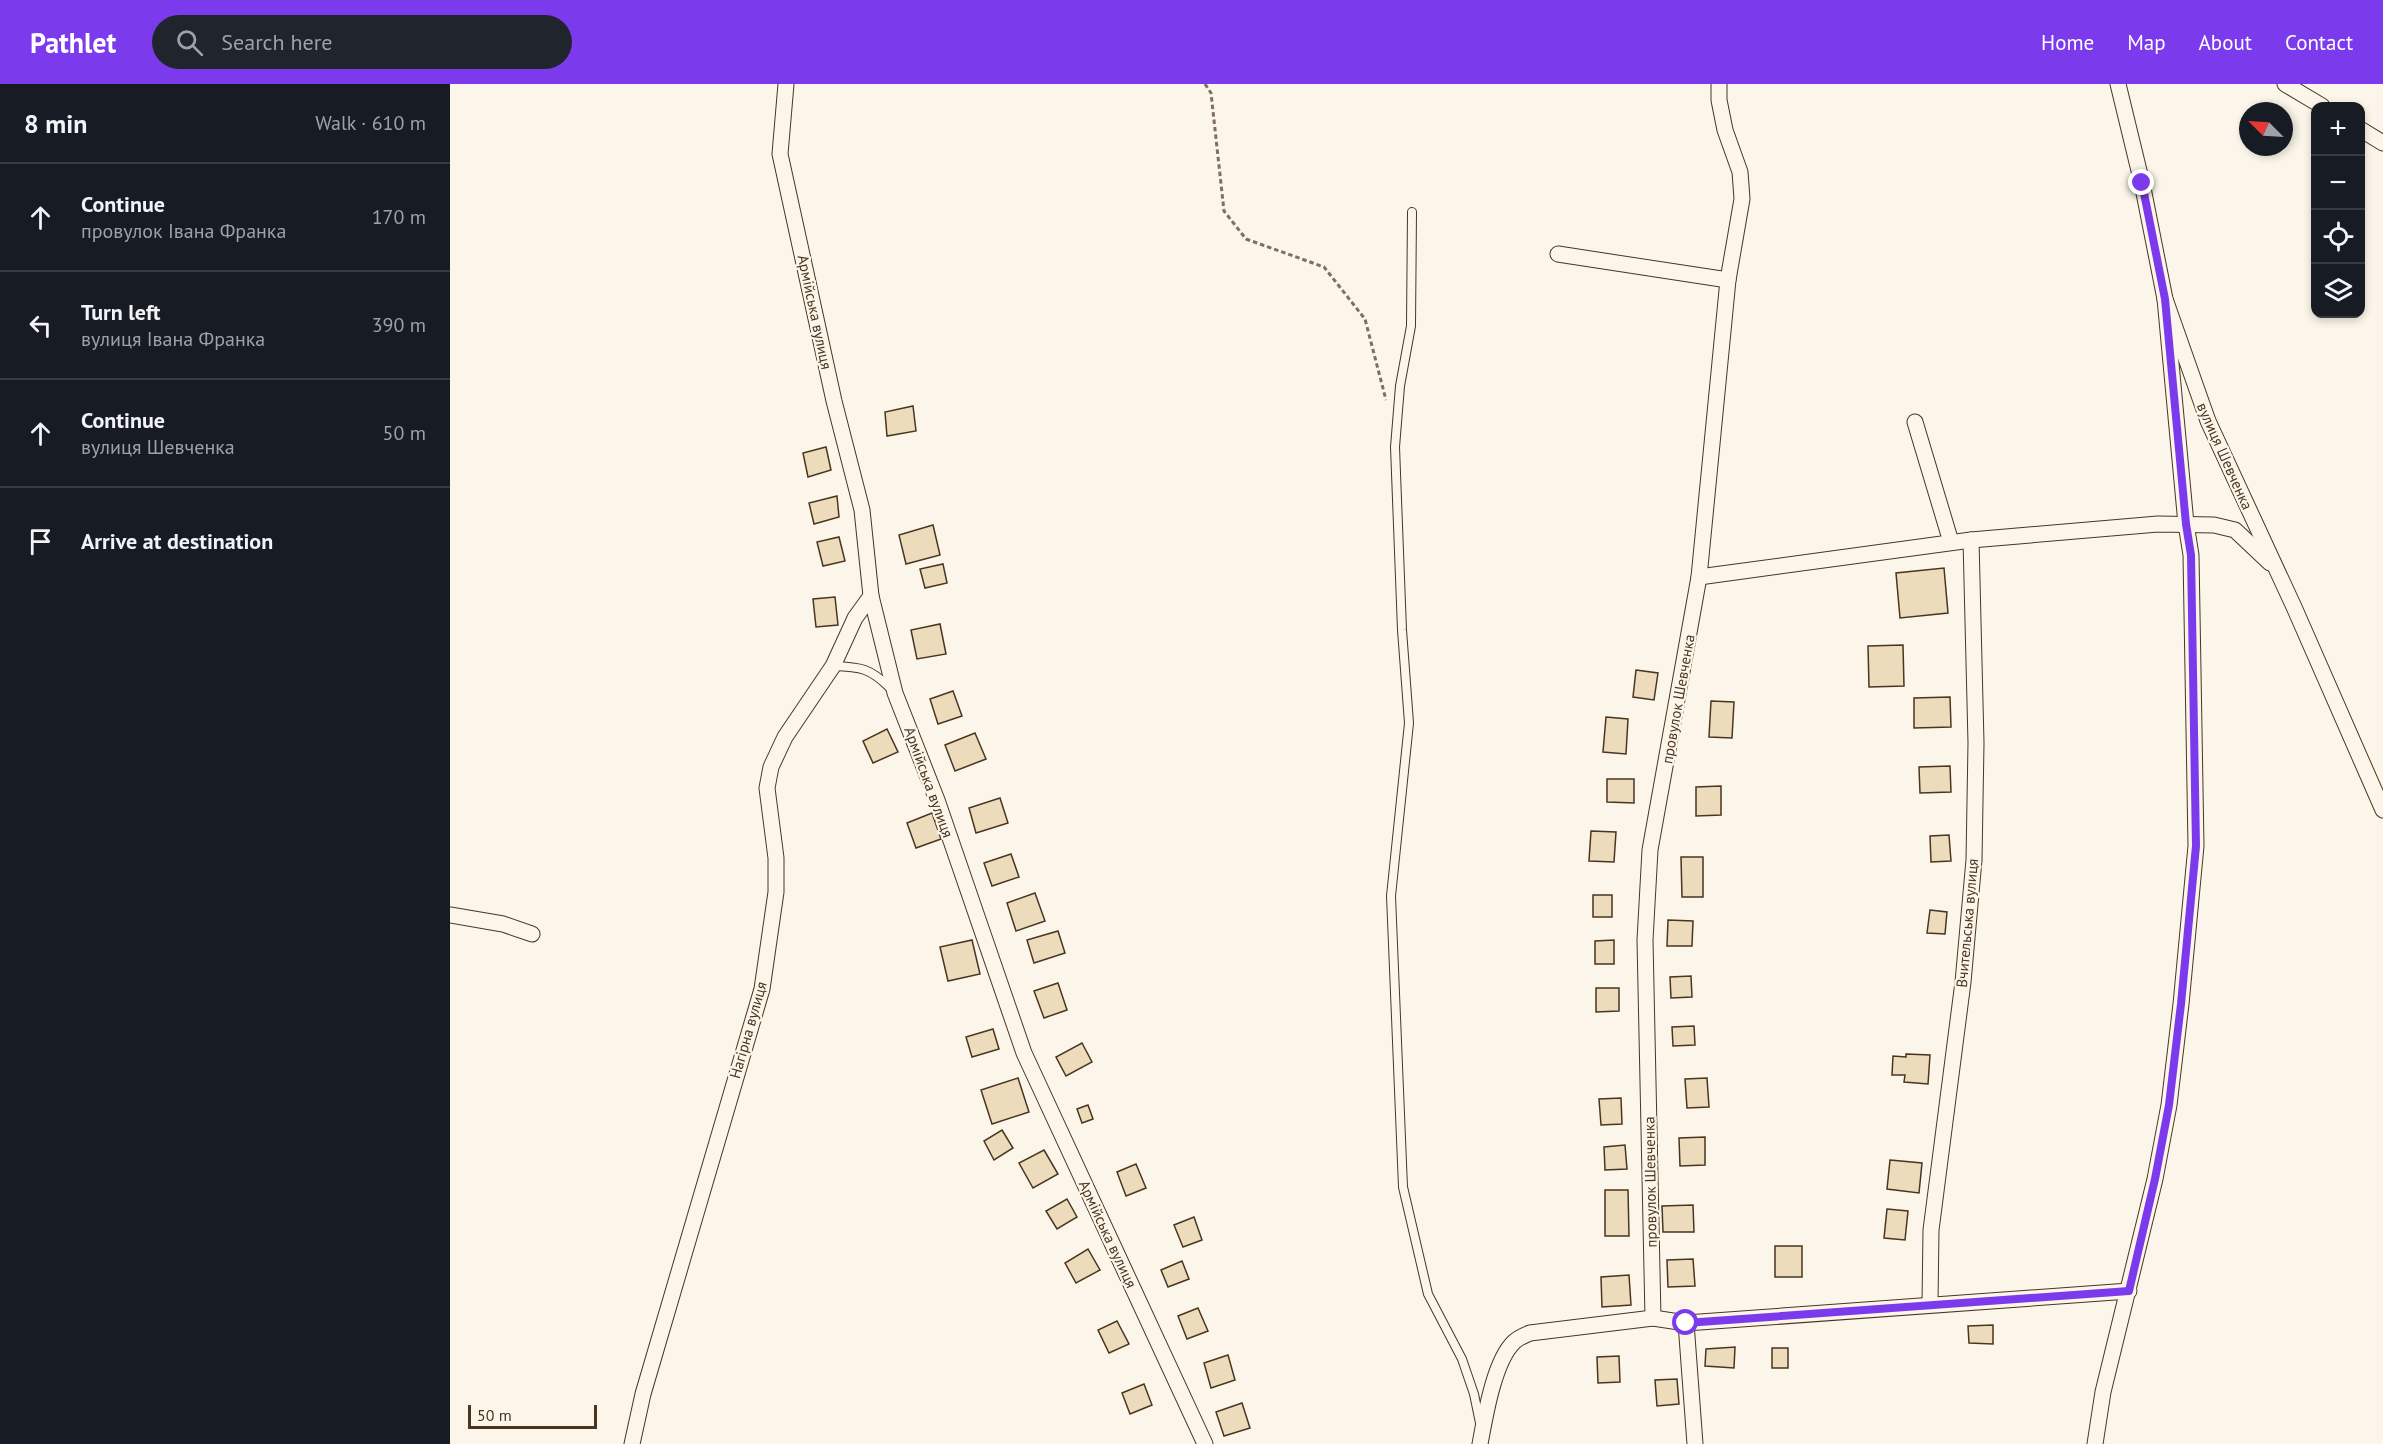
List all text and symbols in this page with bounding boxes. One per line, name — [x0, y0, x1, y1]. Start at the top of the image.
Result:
search box — [152, 15, 572, 69]
text: Pathlet — [30, 24, 116, 61]
icon: search — [173, 26, 206, 59]
text: Search here — [221, 28, 332, 56]
text: Home — [2041, 29, 2094, 56]
text: Map — [2127, 29, 2166, 56]
text: About — [2199, 29, 2252, 56]
text: Contact — [2285, 29, 2353, 56]
north arrow — [2239, 102, 2293, 156]
map controls — [2311, 102, 2365, 318]
button: + — [2311, 102, 2365, 156]
text: 8 min — [24, 107, 87, 140]
text: Walk · 610 m — [315, 110, 426, 136]
button: − — [2311, 156, 2365, 210]
route end — [2128, 169, 2154, 195]
text: Continue — [81, 190, 165, 218]
icon: ahead — [24, 201, 57, 234]
text: 170 m — [372, 204, 426, 230]
button: locate — [2311, 210, 2365, 264]
text: провулок Івана Франка — [81, 218, 286, 244]
street label: Армійська вулиця — [794, 253, 836, 371]
button: layers — [2311, 264, 2365, 318]
text: Turn left — [81, 298, 161, 326]
icon: left — [24, 309, 57, 342]
text: 390 m — [372, 312, 426, 338]
text: вулиця Івана Франка — [81, 326, 265, 352]
street label: вулиця Шевченка — [2193, 399, 2257, 513]
text: Continue — [81, 406, 165, 434]
icon: ahead — [24, 417, 57, 450]
text: 50 m — [383, 420, 426, 446]
text: вулиця Шевченка — [81, 434, 235, 460]
icon: arrive — [24, 525, 57, 558]
text: Arrive at destination — [81, 527, 273, 555]
street label: провулок Шевченка — [1657, 633, 1699, 765]
street label: Армійська вулиця — [900, 724, 958, 840]
street label: Вчительська вулиця — [1952, 858, 1982, 988]
street label: Нагірна вулиця — [725, 979, 771, 1081]
street label: провулок Шевченка — [1639, 1116, 1661, 1248]
street label: Армійська вулиця — [1075, 1177, 1141, 1291]
route start — [1672, 1309, 1698, 1335]
scale bar — [468, 1402, 597, 1430]
text: 50 m — [477, 1405, 512, 1425]

